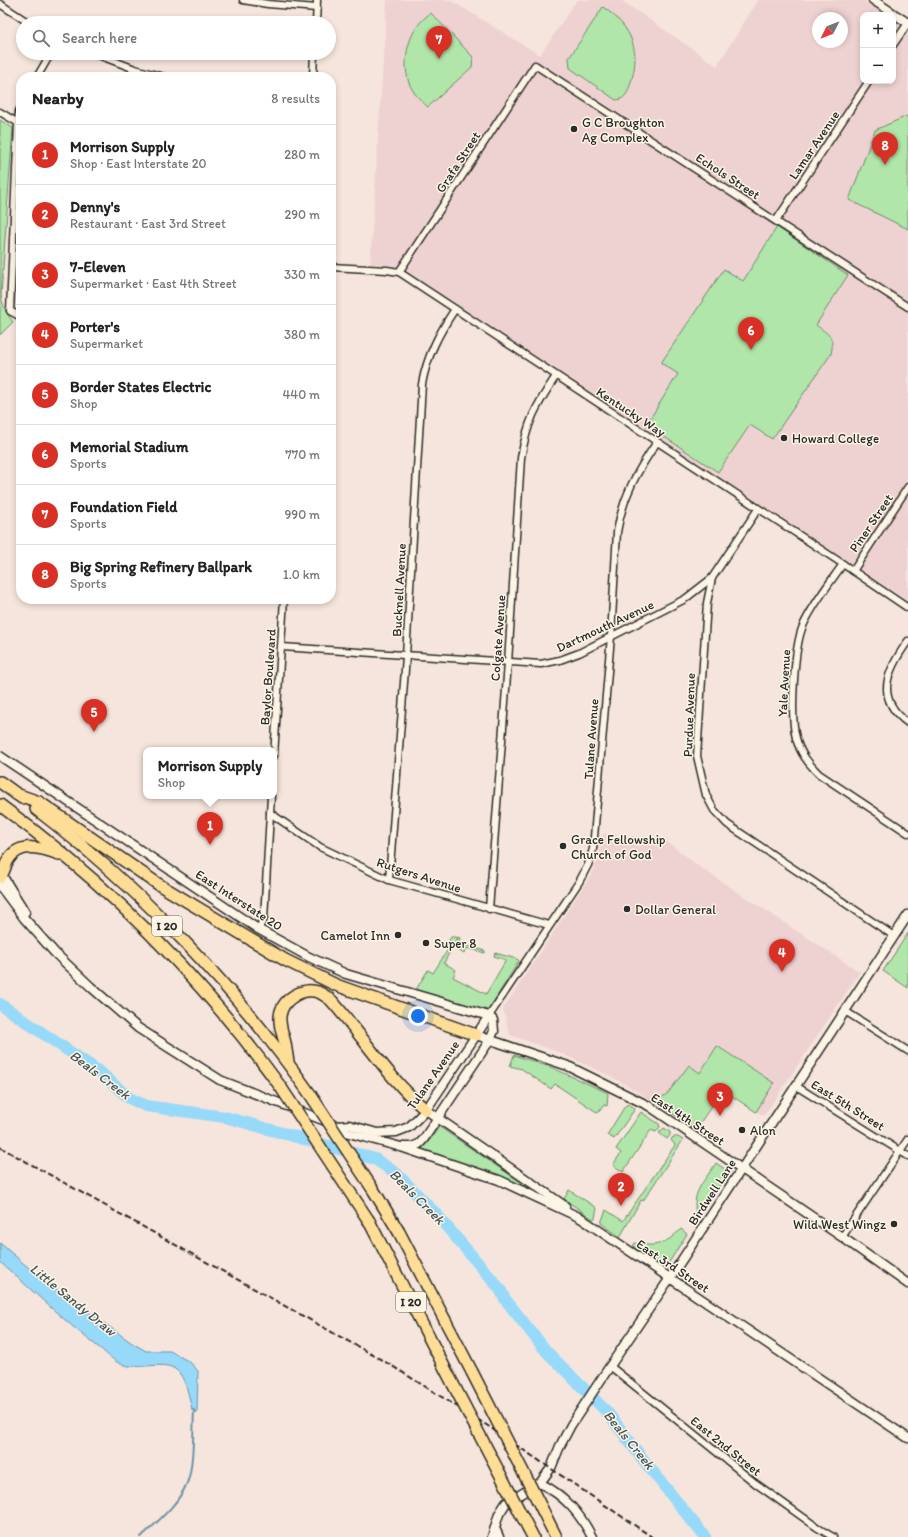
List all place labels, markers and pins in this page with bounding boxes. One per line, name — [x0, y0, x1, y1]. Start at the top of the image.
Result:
pin: 7 — [426, 26, 452, 59]
place label: G C Broughton Ag Complex — [582, 115, 665, 145]
marker: G C Broughton Ag Complex — [569, 124, 579, 134]
pin: 8 — [872, 132, 898, 165]
pin: 6 — [738, 317, 764, 350]
place label: Howard College — [792, 431, 879, 446]
marker: Howard College — [779, 433, 789, 443]
pin: 5 — [81, 699, 107, 732]
pin: 1 — [197, 812, 223, 845]
place label: Grace Fellowship Church of God — [571, 832, 665, 862]
marker: Grace Fellowship Church of God — [558, 841, 568, 851]
place label: Dollar General — [635, 902, 716, 917]
marker: Dollar General — [622, 904, 632, 914]
place label: Camelot Inn — [321, 928, 390, 943]
marker: Camelot Inn — [393, 930, 403, 940]
place label: Super 8 — [434, 936, 477, 951]
marker: Super 8 — [421, 938, 431, 948]
pin: 4 — [769, 939, 795, 972]
pin: 3 — [707, 1083, 733, 1116]
place label: Alon — [750, 1123, 776, 1138]
marker: Alon — [737, 1125, 747, 1135]
pin: 2 — [608, 1173, 634, 1206]
place label: Wild West Wingz — [793, 1217, 886, 1232]
marker: Wild West Wingz — [889, 1219, 899, 1229]

